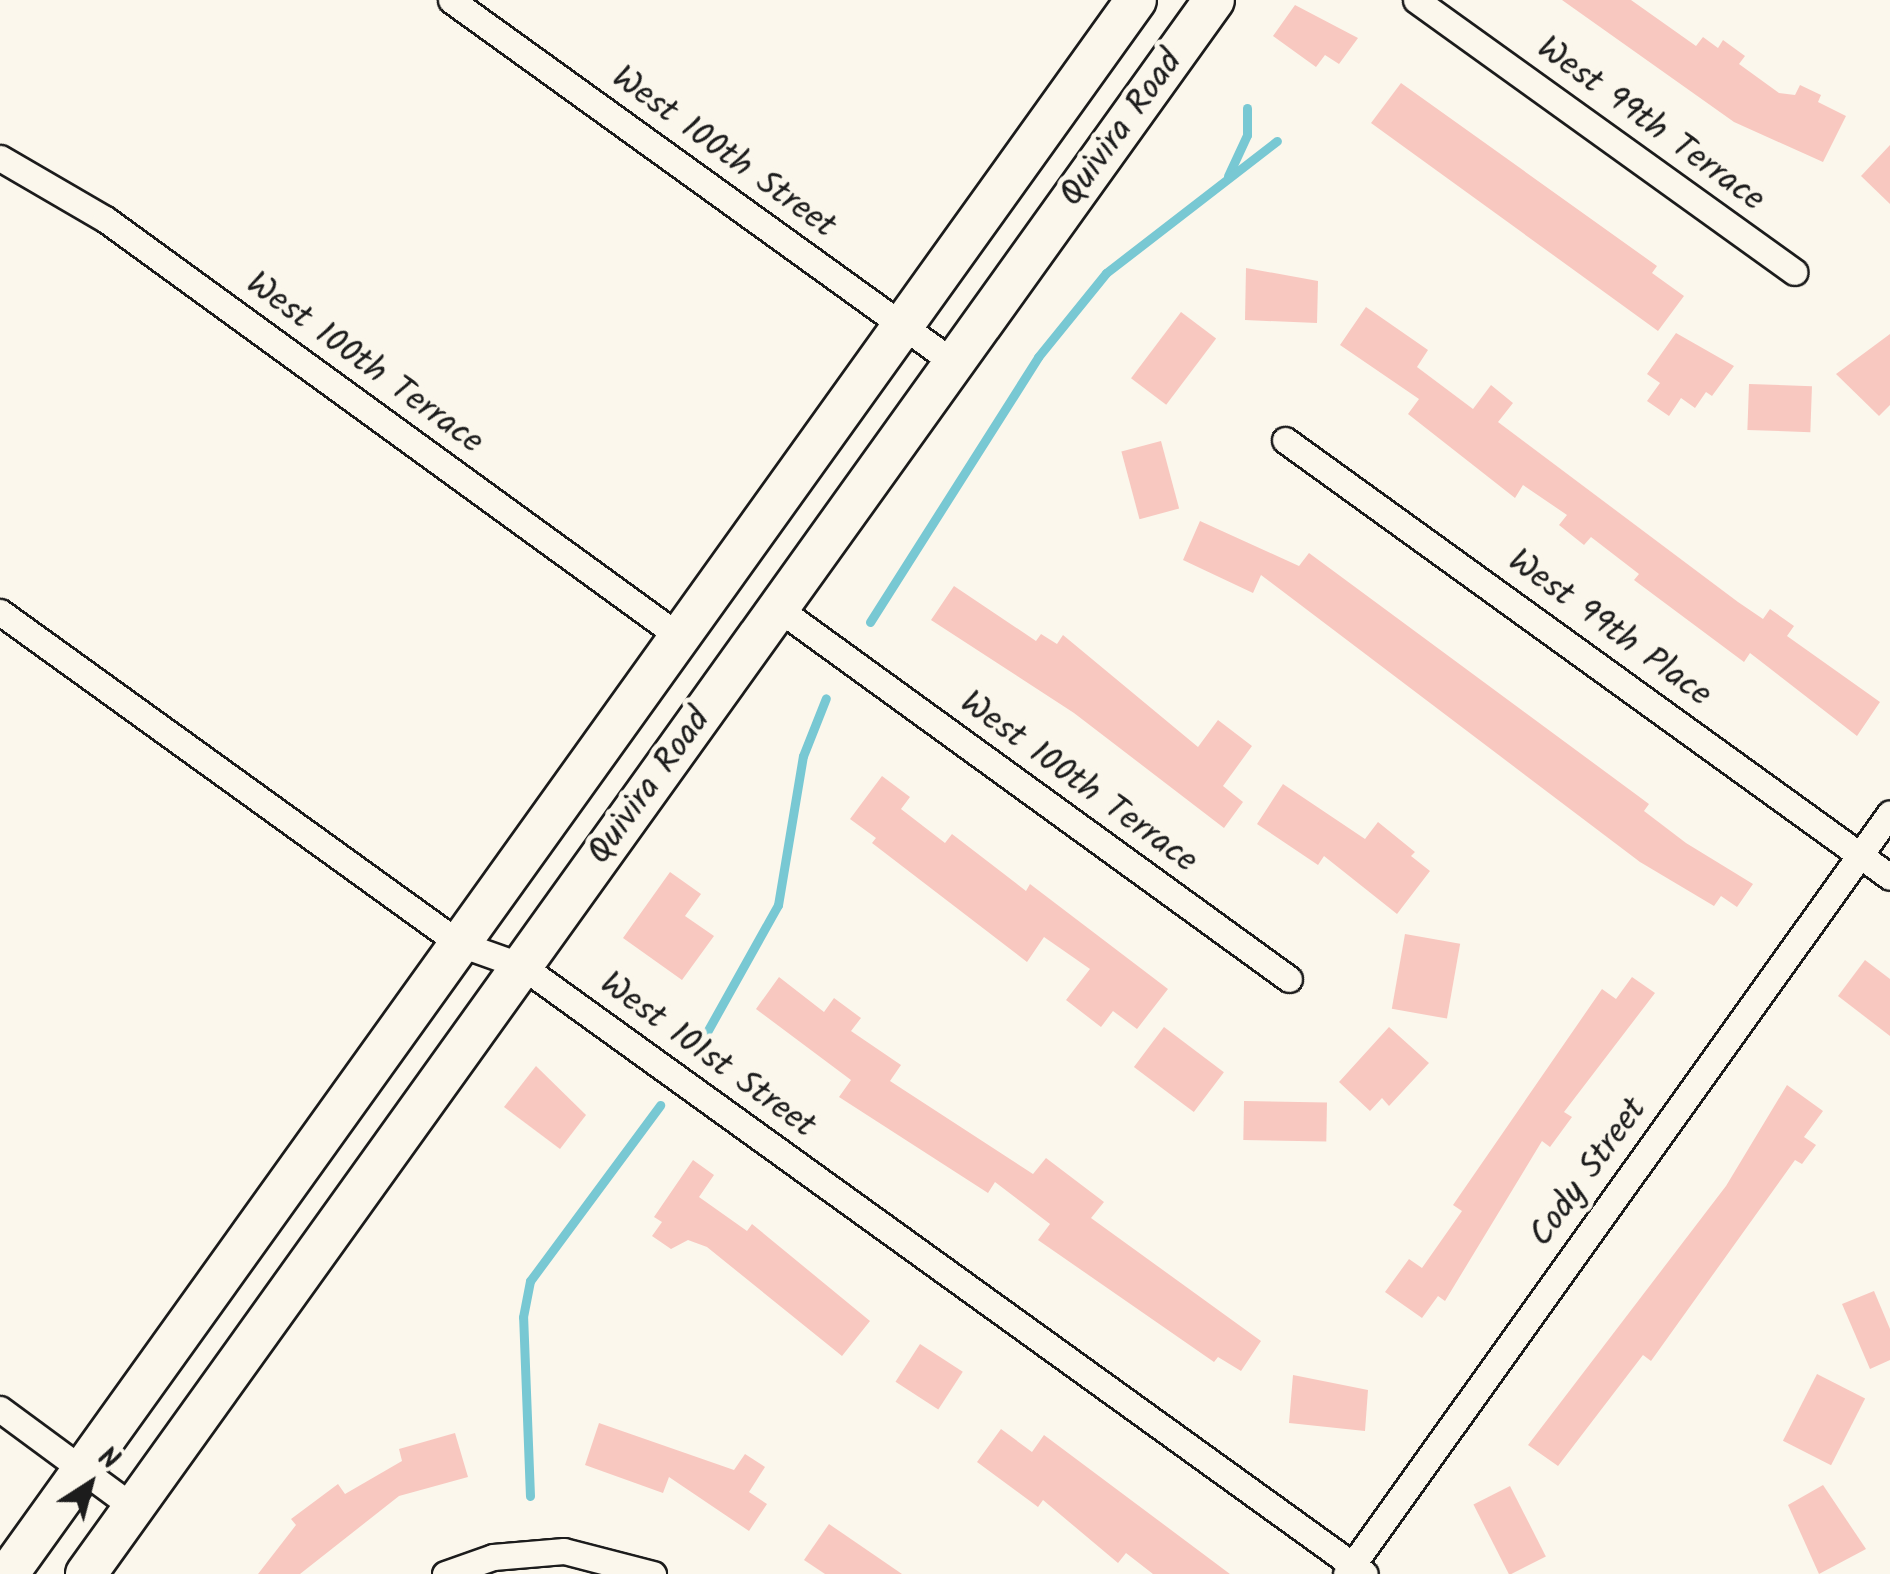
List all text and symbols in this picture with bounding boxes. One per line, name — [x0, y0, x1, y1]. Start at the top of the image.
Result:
street label: West 99th Terrace — [1528, 28, 1772, 222]
street label: Quivira Road — [1051, 43, 1193, 215]
street label: West 100th Street — [603, 58, 843, 248]
street label: West 100th Terrace — [237, 264, 491, 464]
street label: West 99th Place — [1499, 541, 1719, 717]
street label: West 100th Terrace — [951, 683, 1205, 883]
street label: Quivira Road — [579, 701, 721, 873]
street label: West 101st Street — [591, 964, 823, 1148]
street label: Cody Street — [1521, 1090, 1657, 1256]
north arrow — [40, 1434, 140, 1534]
text: N — [88, 1436, 128, 1483]

